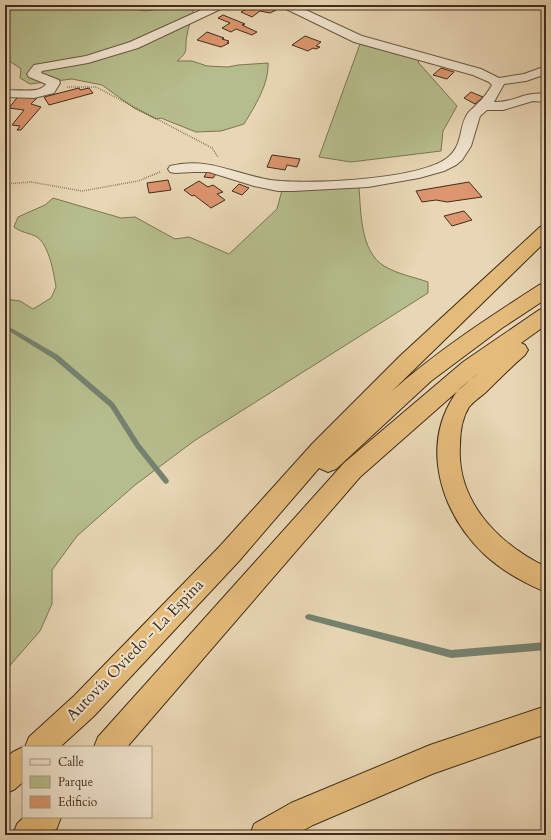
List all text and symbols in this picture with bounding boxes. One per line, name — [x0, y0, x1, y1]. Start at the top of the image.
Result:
street label: Autovía Oviedo - La Espina — [61, 574, 209, 726]
legend — [22, 746, 152, 818]
text: Calle — [58, 754, 84, 770]
text: Parque — [58, 774, 93, 790]
text: Edificio — [58, 794, 98, 810]

